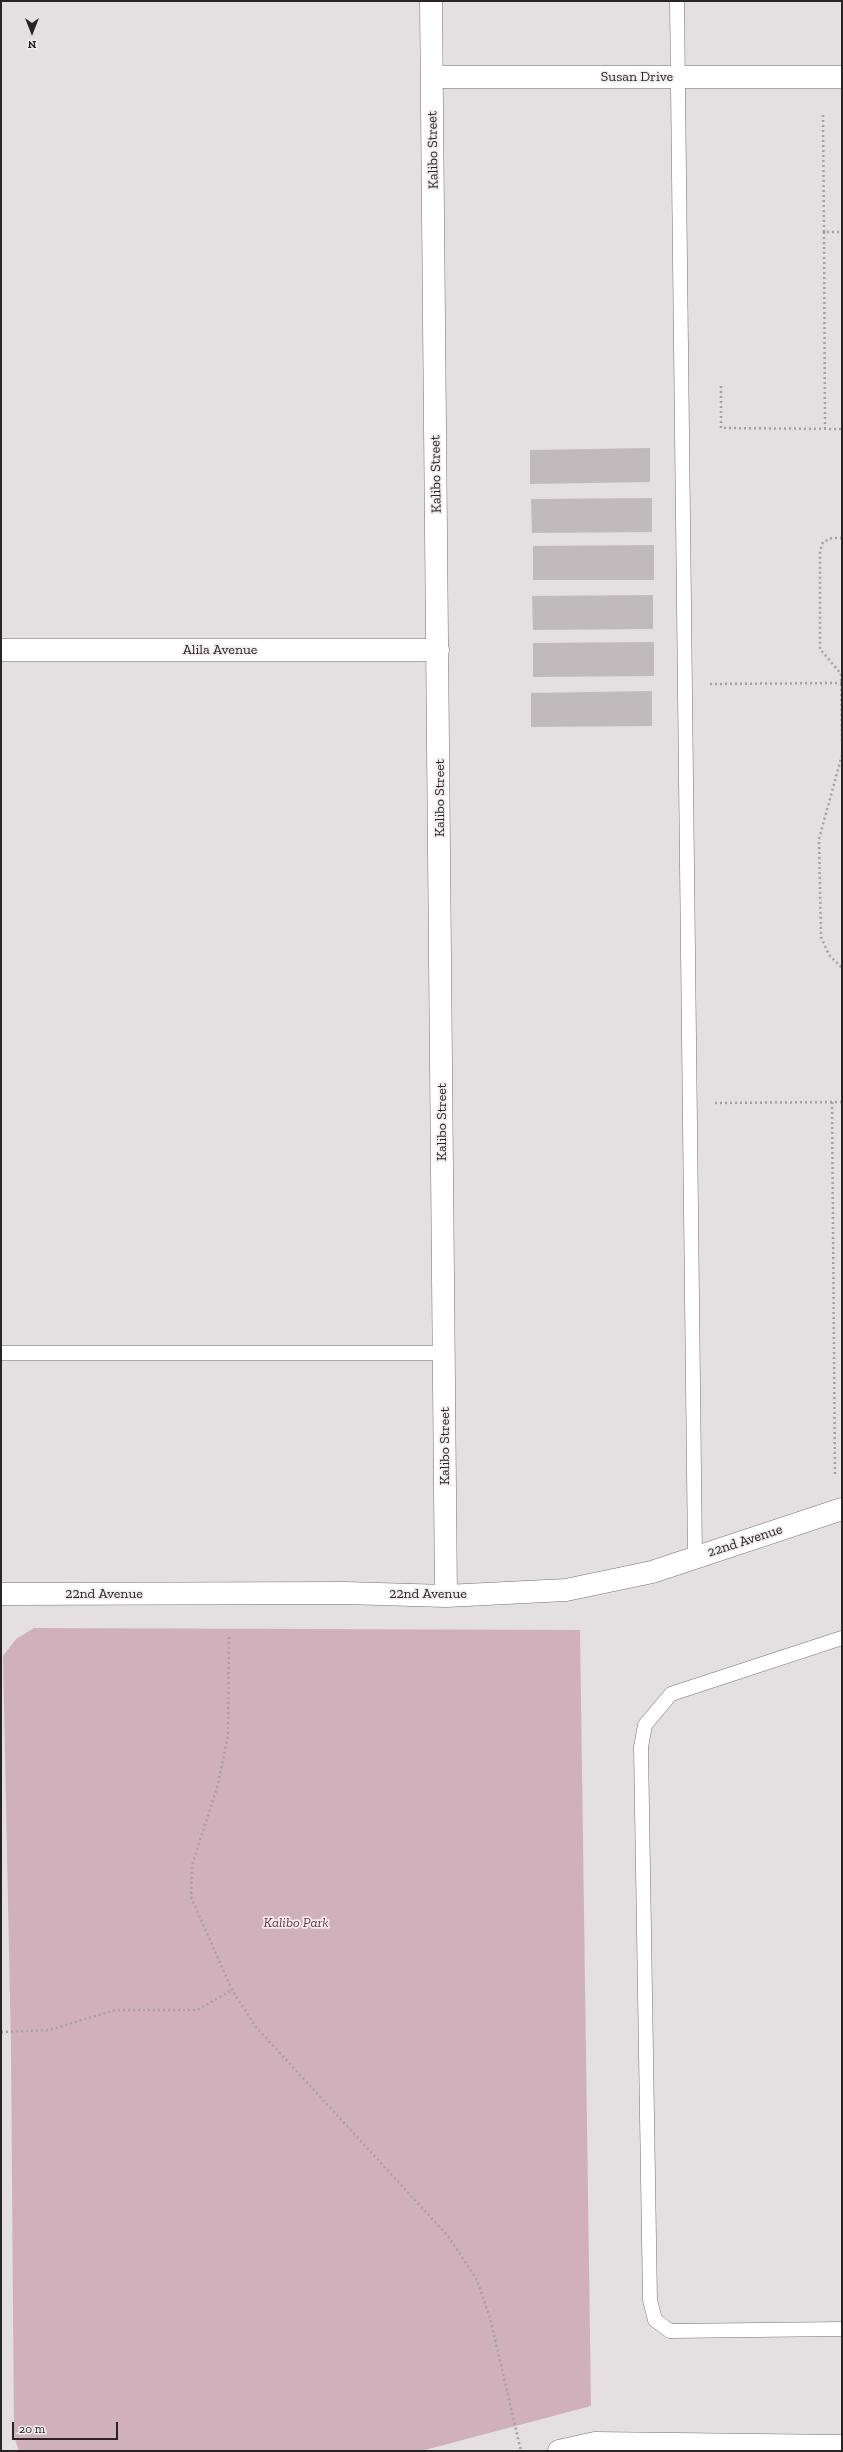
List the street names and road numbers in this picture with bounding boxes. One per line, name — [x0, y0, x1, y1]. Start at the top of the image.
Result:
street label: Susan Drive — [601, 69, 673, 85]
street label: Kalibo Street — [424, 111, 442, 189]
street label: Kalibo Street — [427, 435, 445, 513]
street label: Alila Avenue — [183, 642, 257, 658]
street label: Kalibo Street — [432, 759, 448, 837]
street label: Kalibo Street — [434, 1083, 450, 1161]
street label: Kalibo Street — [437, 1407, 453, 1485]
street label: 22nd Avenue — [705, 1521, 785, 1561]
street label: 22nd Avenue — [65, 1586, 143, 1602]
street label: 22nd Avenue — [389, 1586, 467, 1602]

